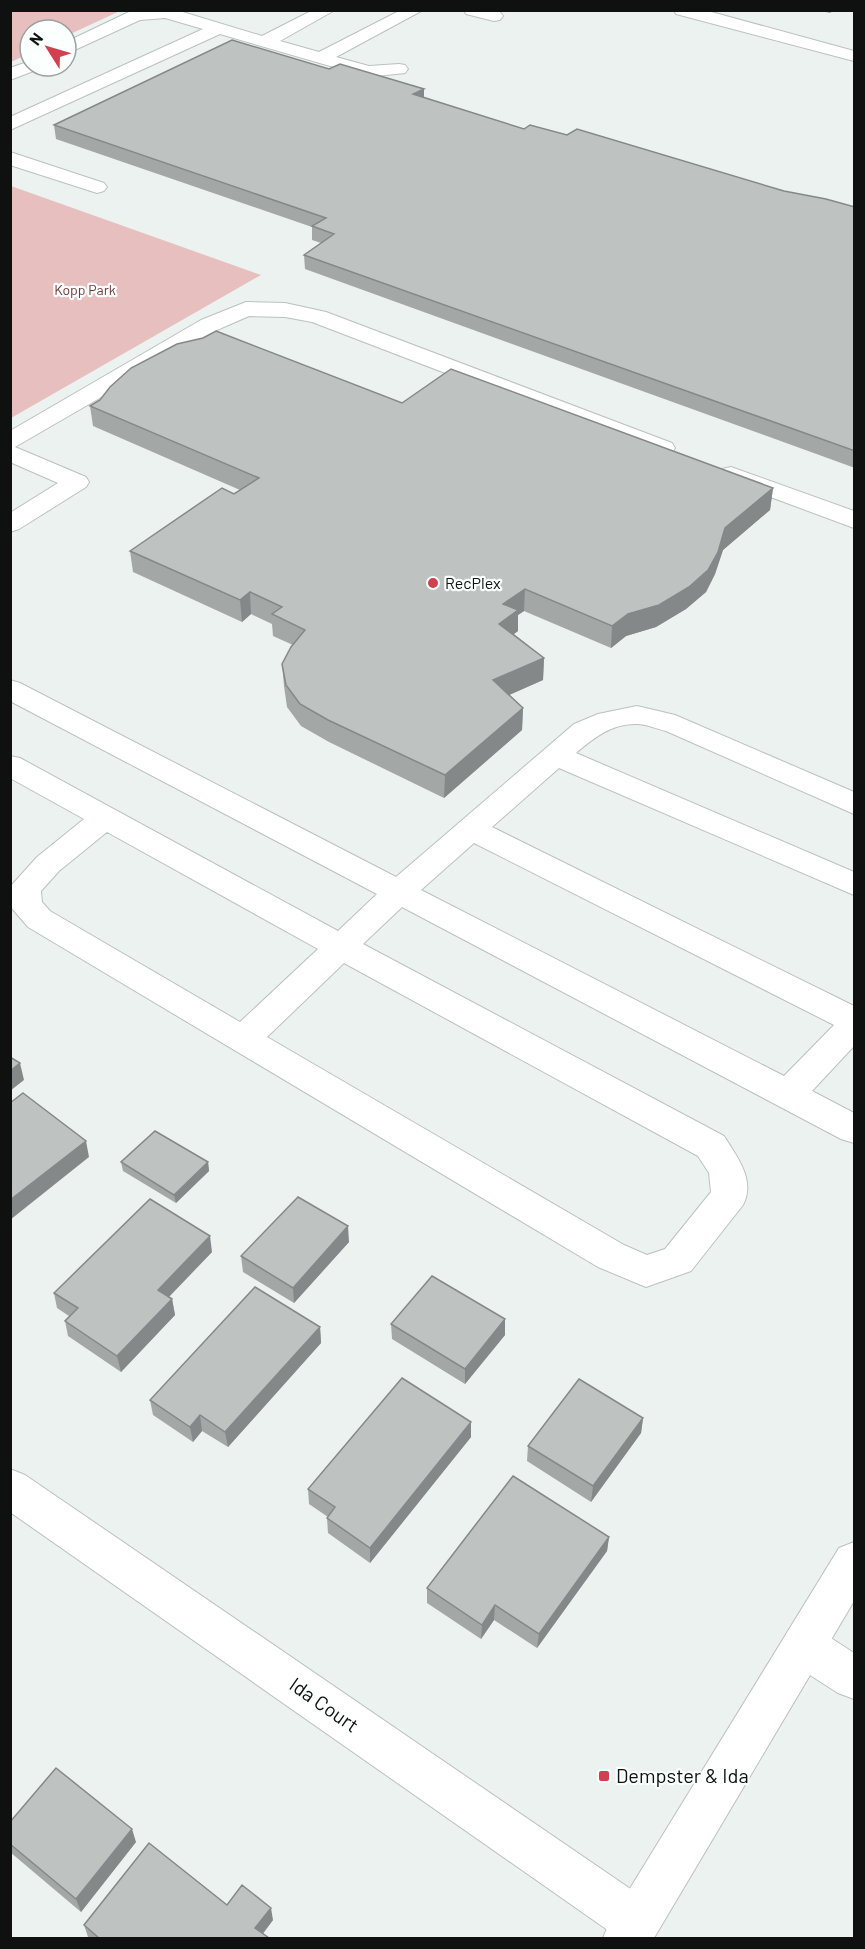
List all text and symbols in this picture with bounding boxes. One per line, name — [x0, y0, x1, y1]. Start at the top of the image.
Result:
north arrow — [18, 18, 78, 78]
text: N — [25, 29, 46, 49]
park label: Kopp Park — [54, 281, 116, 298]
place label: RecPlex — [445, 573, 501, 592]
marker: RecPlex — [426, 576, 440, 590]
street label: Ida Court — [285, 1672, 364, 1737]
place label: Dempster & Ida — [616, 1763, 749, 1787]
marker: Dempster & Ida — [597, 1769, 611, 1783]

